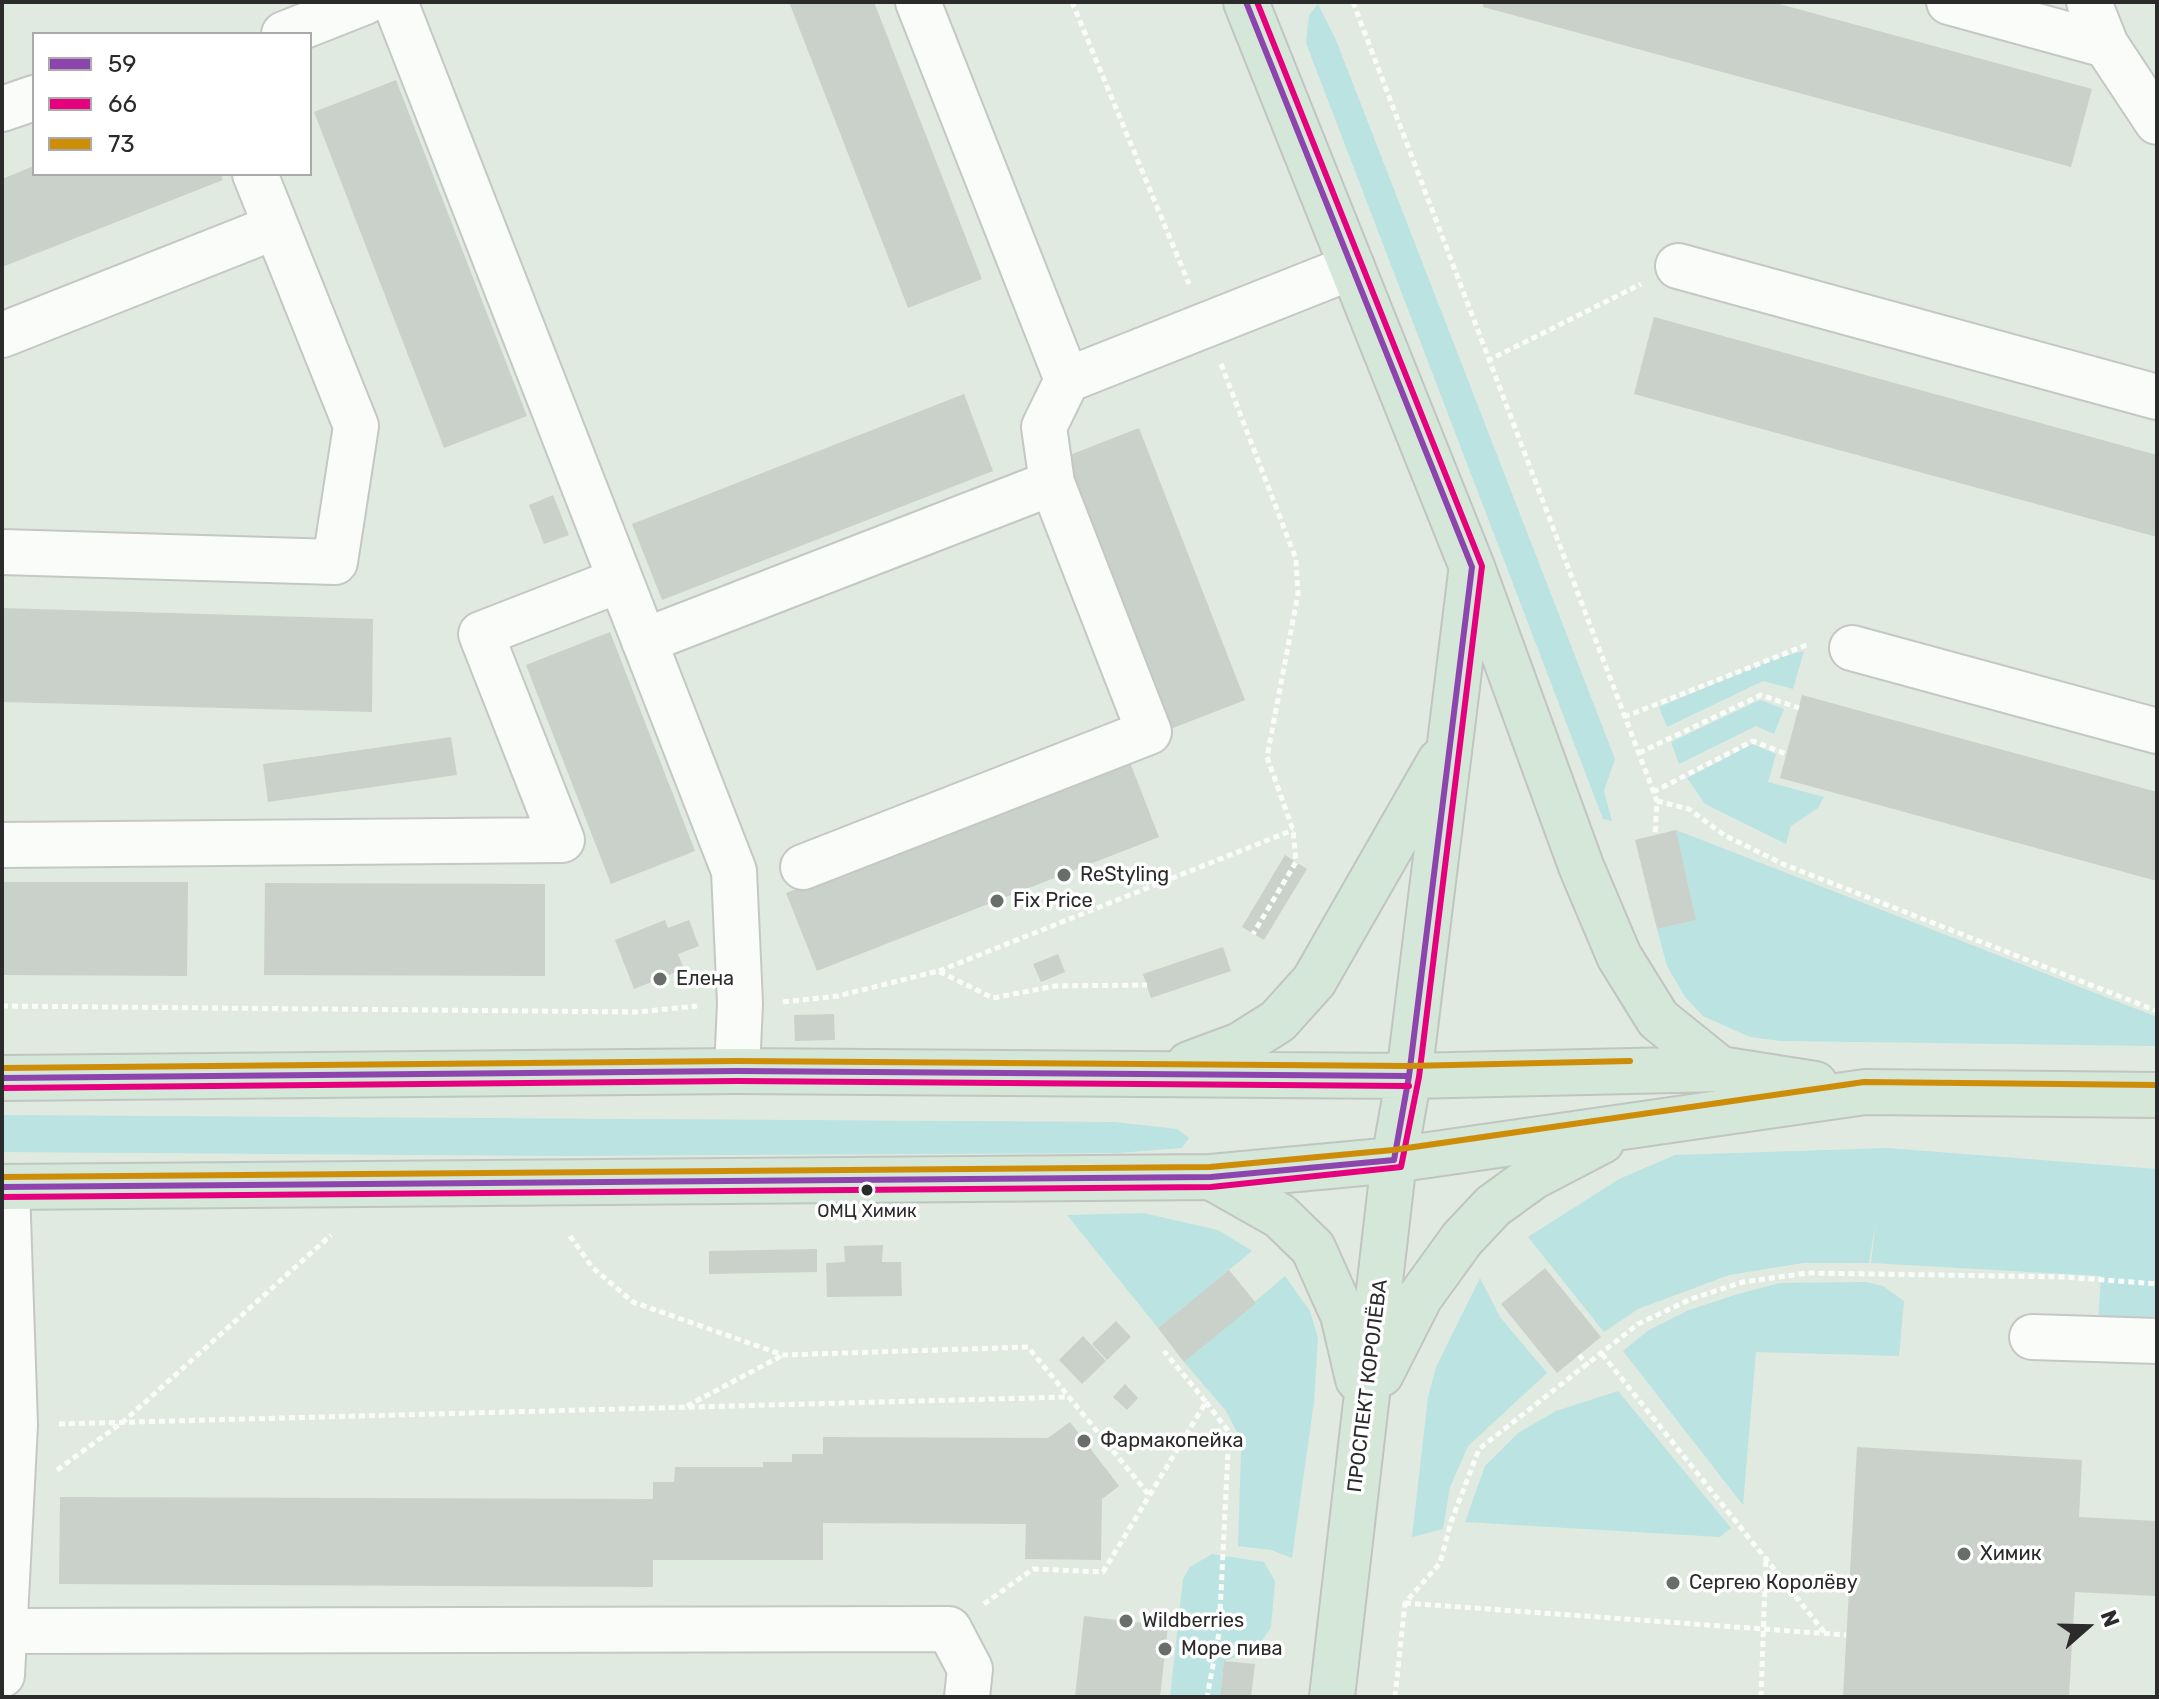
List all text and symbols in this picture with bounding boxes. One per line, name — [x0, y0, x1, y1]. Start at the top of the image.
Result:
legend — [32, 32, 312, 176]
text: 59 — [108, 50, 137, 78]
text: 66 — [108, 90, 137, 118]
text: 73 — [108, 130, 135, 158]
place label: ReStyling — [1080, 863, 1169, 887]
marker: ReStyling — [1055, 866, 1073, 884]
place label: Fix Price — [1013, 889, 1093, 913]
marker: Fix Price — [988, 892, 1006, 910]
place label: Елена — [676, 967, 734, 991]
marker: Елена — [651, 970, 669, 988]
marker: ОМЦ Химик — [859, 1182, 875, 1198]
place label: ОМЦ Химик — [817, 1201, 917, 1223]
street label: ПРОСПЕКТ КОРОЛЁВА — [1343, 1278, 1393, 1494]
place label: Фармакопейка — [1100, 1429, 1243, 1453]
marker: Фармакопейка — [1075, 1432, 1093, 1450]
place label: Химик — [1980, 1542, 2041, 1566]
marker: Химик — [1955, 1545, 1973, 1563]
place label: Сергею Королёву — [1689, 1571, 1858, 1595]
marker: Сергею Королёву — [1664, 1574, 1682, 1592]
north arrow — [2047, 1587, 2127, 1667]
text: N — [2095, 1607, 2125, 1631]
place label: Wildberries — [1142, 1609, 1244, 1633]
marker: Wildberries — [1117, 1612, 1135, 1630]
place label: Море пива — [1181, 1637, 1283, 1661]
marker: Море пива — [1156, 1640, 1174, 1658]

